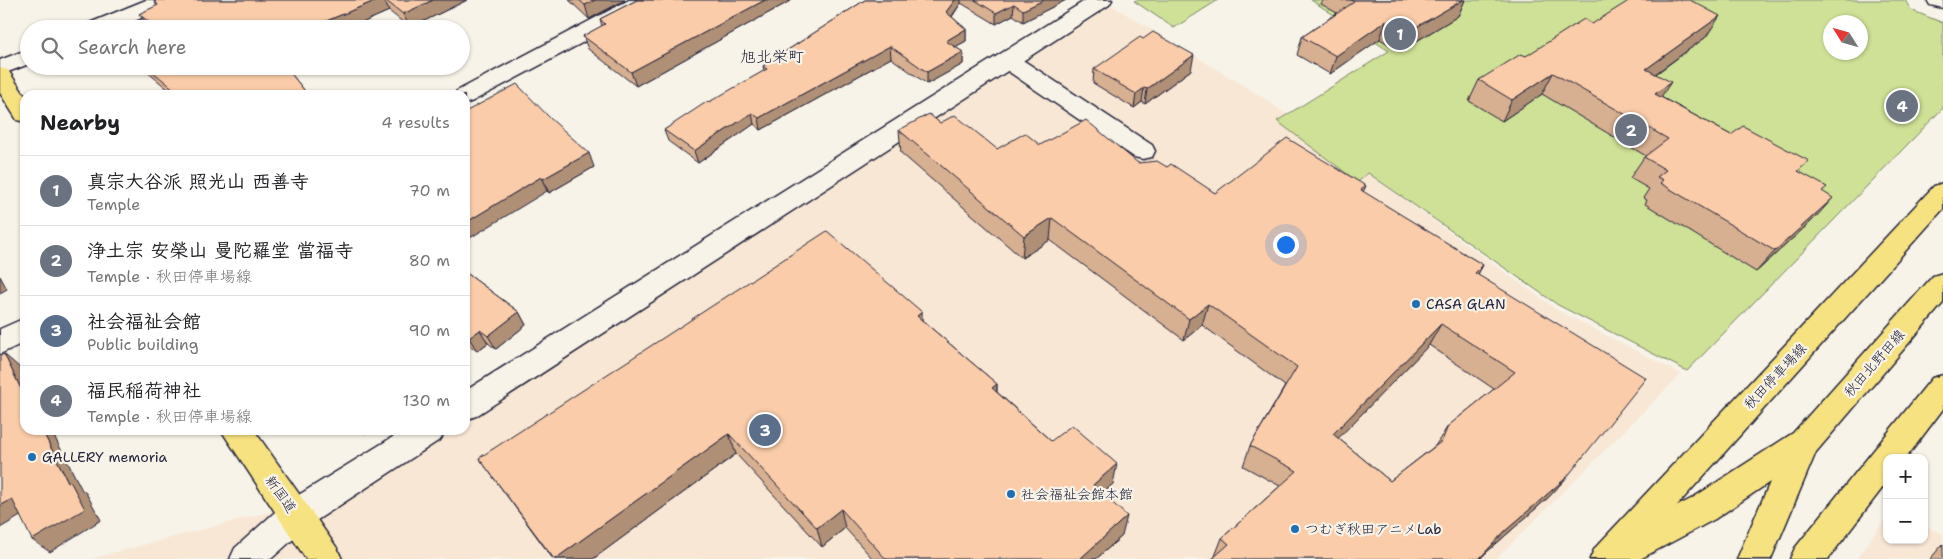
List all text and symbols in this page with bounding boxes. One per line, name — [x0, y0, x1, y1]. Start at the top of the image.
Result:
pin: 1 — [1384, 15, 1416, 53]
north arrow — [1823, 15, 1868, 60]
search box — [20, 20, 470, 75]
icon: search — [38, 34, 66, 62]
text: Search here — [78, 35, 187, 60]
district label: 旭北栄町 — [740, 46, 804, 67]
pin: 4 — [1886, 87, 1918, 125]
text: Nearby — [40, 109, 120, 137]
pin: 2 — [1615, 111, 1647, 149]
text: 4 results — [381, 112, 450, 133]
text: 真宗大谷派 照光山 西善寺 — [87, 169, 309, 194]
text: 1 — [52, 180, 60, 201]
text: 70 m — [409, 180, 450, 201]
text: Temple — [87, 194, 140, 215]
your location — [1273, 232, 1299, 258]
text: 浄土宗 安榮山 曼陀羅堂 當福寺 — [87, 238, 354, 263]
text: 2 — [50, 250, 62, 271]
text: 80 m — [409, 250, 450, 271]
text: Temple · 秋田停車場線 — [87, 266, 252, 287]
place label: CASA GLAN — [1426, 295, 1506, 313]
marker: CASA GLAN — [1410, 298, 1422, 310]
text: 社会福祉会館 — [87, 309, 201, 334]
text: 3 — [50, 320, 62, 341]
text: 90 m — [409, 320, 450, 341]
street label: 秋田北野田線 — [1840, 325, 1908, 401]
text: Public building — [87, 334, 199, 355]
street label: 秋田停車場線 — [1740, 339, 1810, 413]
text: 福民稲荷神社 — [87, 378, 201, 403]
text: 4 — [50, 390, 62, 411]
text: 130 m — [403, 390, 450, 411]
text: Temple · 秋田停車場線 — [87, 406, 252, 427]
pin: 3 — [749, 411, 781, 449]
place label: GALLERY memoria — [42, 448, 168, 466]
marker: GALLERY memoria — [26, 451, 38, 463]
map controls — [1883, 454, 1928, 544]
button: + — [1883, 454, 1928, 499]
street label: 新国道 — [262, 472, 300, 516]
place label: 社会福祉会館本館 — [1021, 485, 1133, 503]
marker: 社会福祉会館本館 — [1005, 488, 1017, 500]
button: − — [1883, 499, 1928, 544]
place label: つむぎ秋田アニメLab — [1305, 520, 1441, 538]
marker: つむぎ秋田アニメLab — [1289, 523, 1301, 535]

